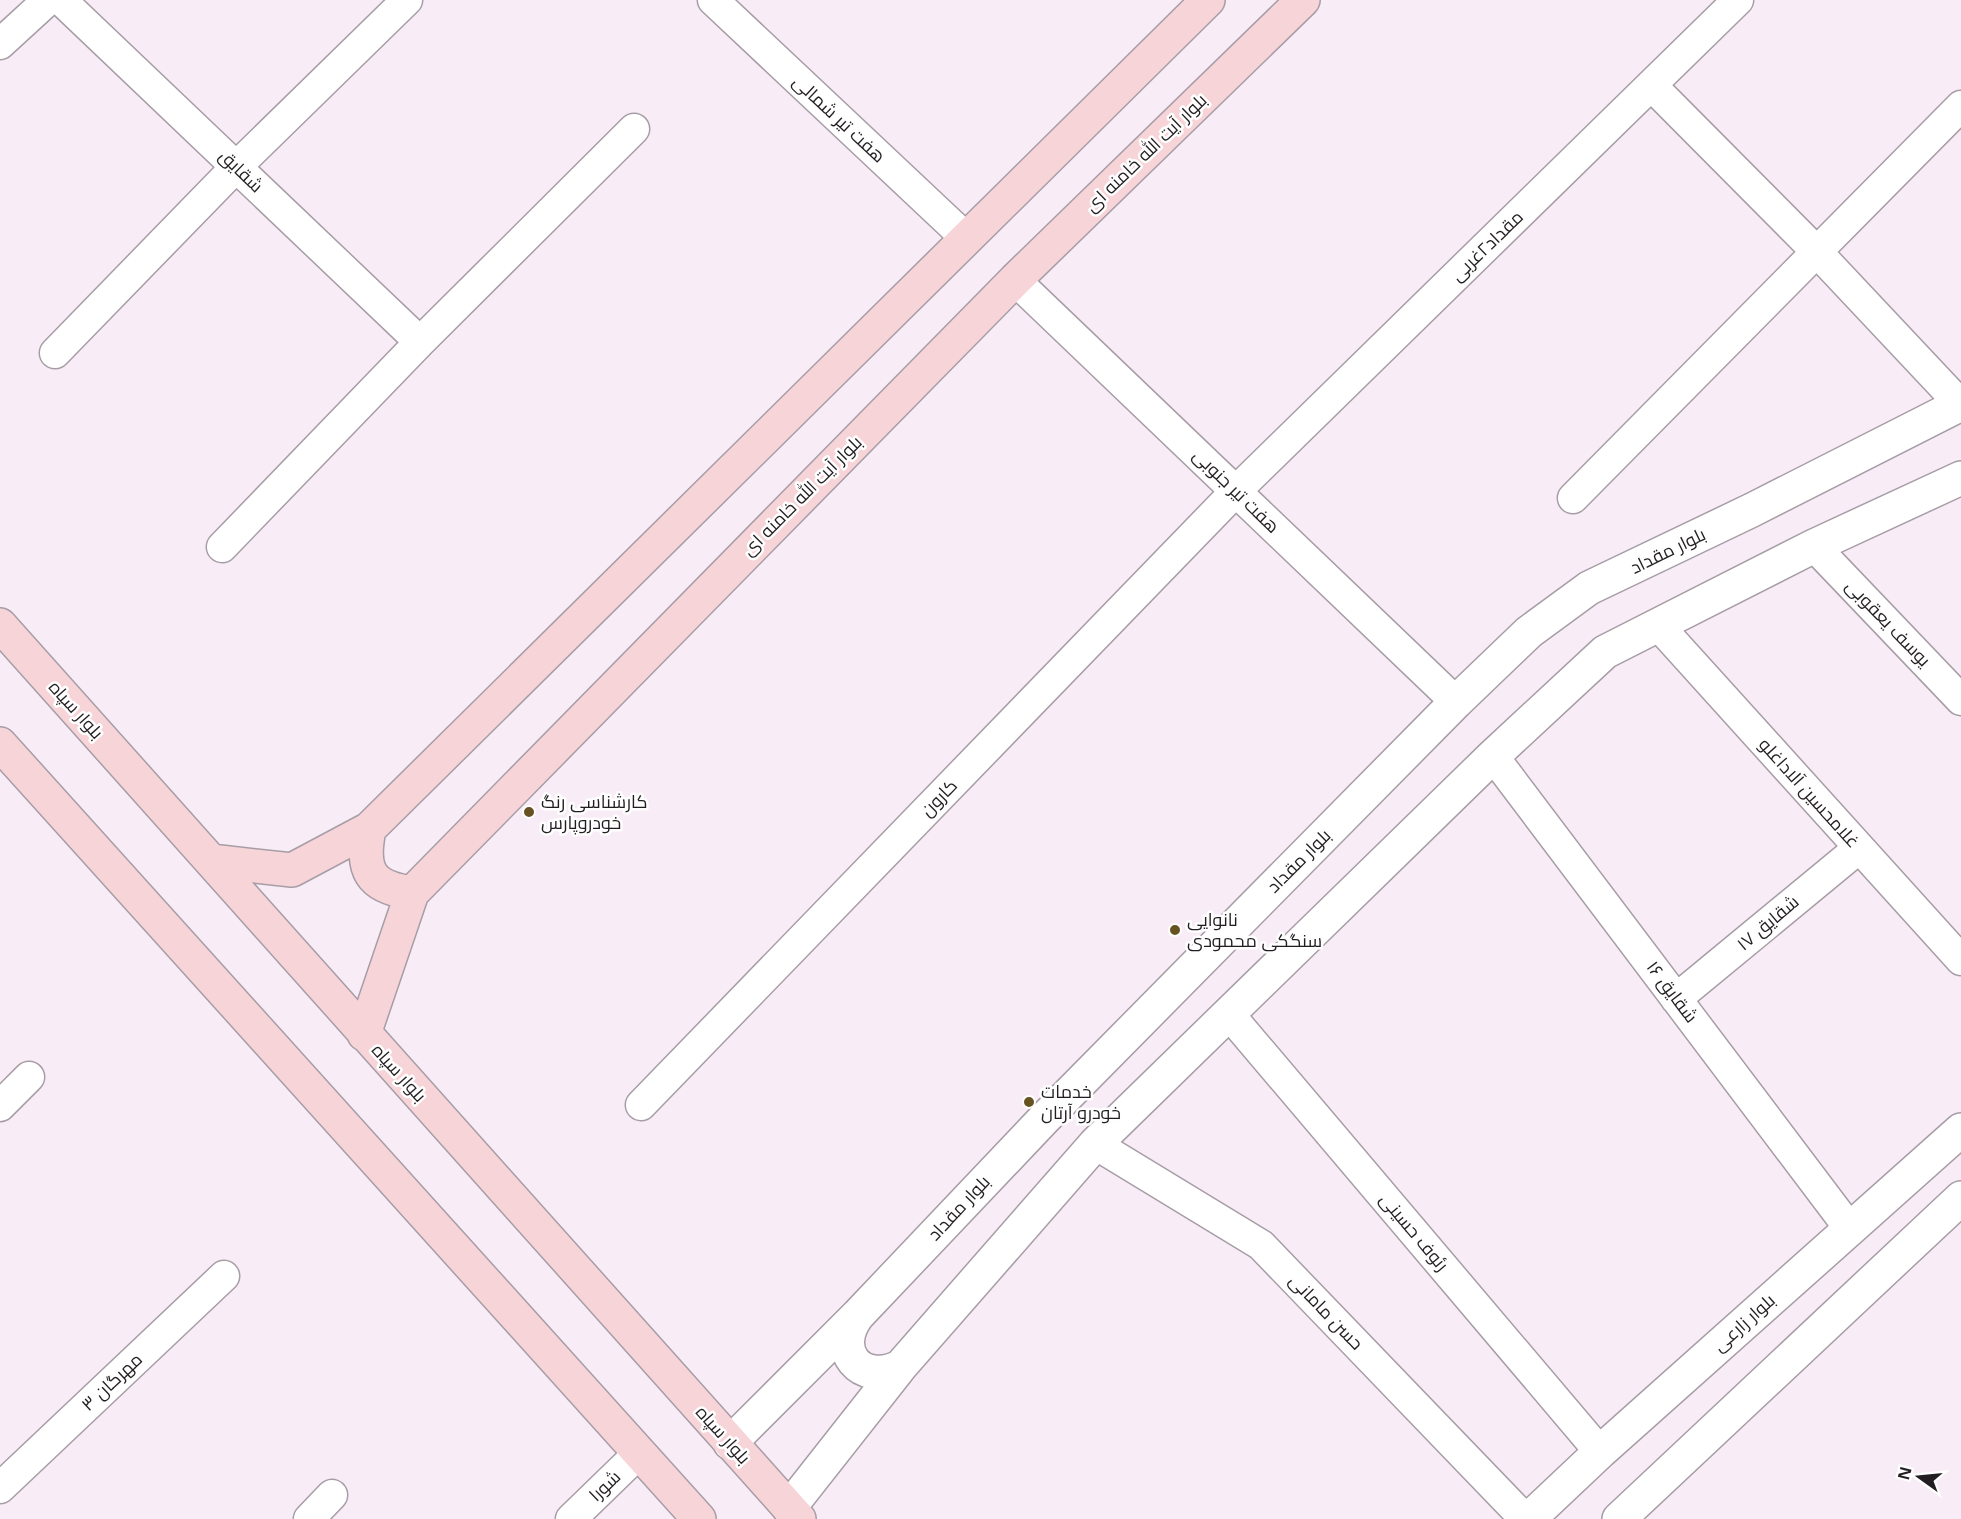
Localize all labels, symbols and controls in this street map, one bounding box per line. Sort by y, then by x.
street label: هفت تیر شمالی [788,69,891,167]
street label: بلوار آیت الله خامنه ای [1079,88,1211,217]
street label: شقایق [214,143,269,198]
street label: مقداد۲غربی [1445,205,1528,286]
street label: بلوار آیت الله خامنه ای [736,430,867,561]
street label: هفت تیر جنوبی [1188,443,1285,538]
street label: بلوار مقداد [1626,522,1709,579]
street label: یوسف یعقوبی [1841,573,1937,671]
street label: بلوار سپاه [44,675,109,744]
street label: غلامحسین آلاداغلو [1754,732,1865,852]
street label: کارون [915,773,962,821]
place label: کارشناسی رنگ خودروپارس [541,789,648,835]
marker: کارشناسی رنگ خودروپارس [522,805,536,819]
street label: بلوار مقداد [1261,823,1335,897]
street label: شقایق ۱۷ [1731,889,1804,956]
place label: نانوایی سنگکی محمودی [1187,907,1322,952]
marker: نانوایی سنگکی محمودی [1168,923,1182,937]
street label: شقایق ۱۶ [1641,956,1704,1028]
street label: بلوار سپاه [367,1038,432,1107]
place label: خدمات خودرو آرتان [1041,1079,1121,1124]
marker: خدمات خودرو آرتان [1022,1095,1036,1109]
street label: بلوار مقداد [922,1169,995,1245]
street label: رئوف حسینی [1375,1187,1455,1276]
street label: حسن مامانی [1284,1268,1369,1354]
street label: بلوار زارعی [1707,1288,1780,1357]
street label: مهرگان ۳ [76,1347,147,1416]
street label: بلوار سپاه [691,1400,756,1469]
north arrow [1889,1447,1949,1507]
text: N [1892,1464,1917,1482]
street label: شورا [583,1465,625,1506]

